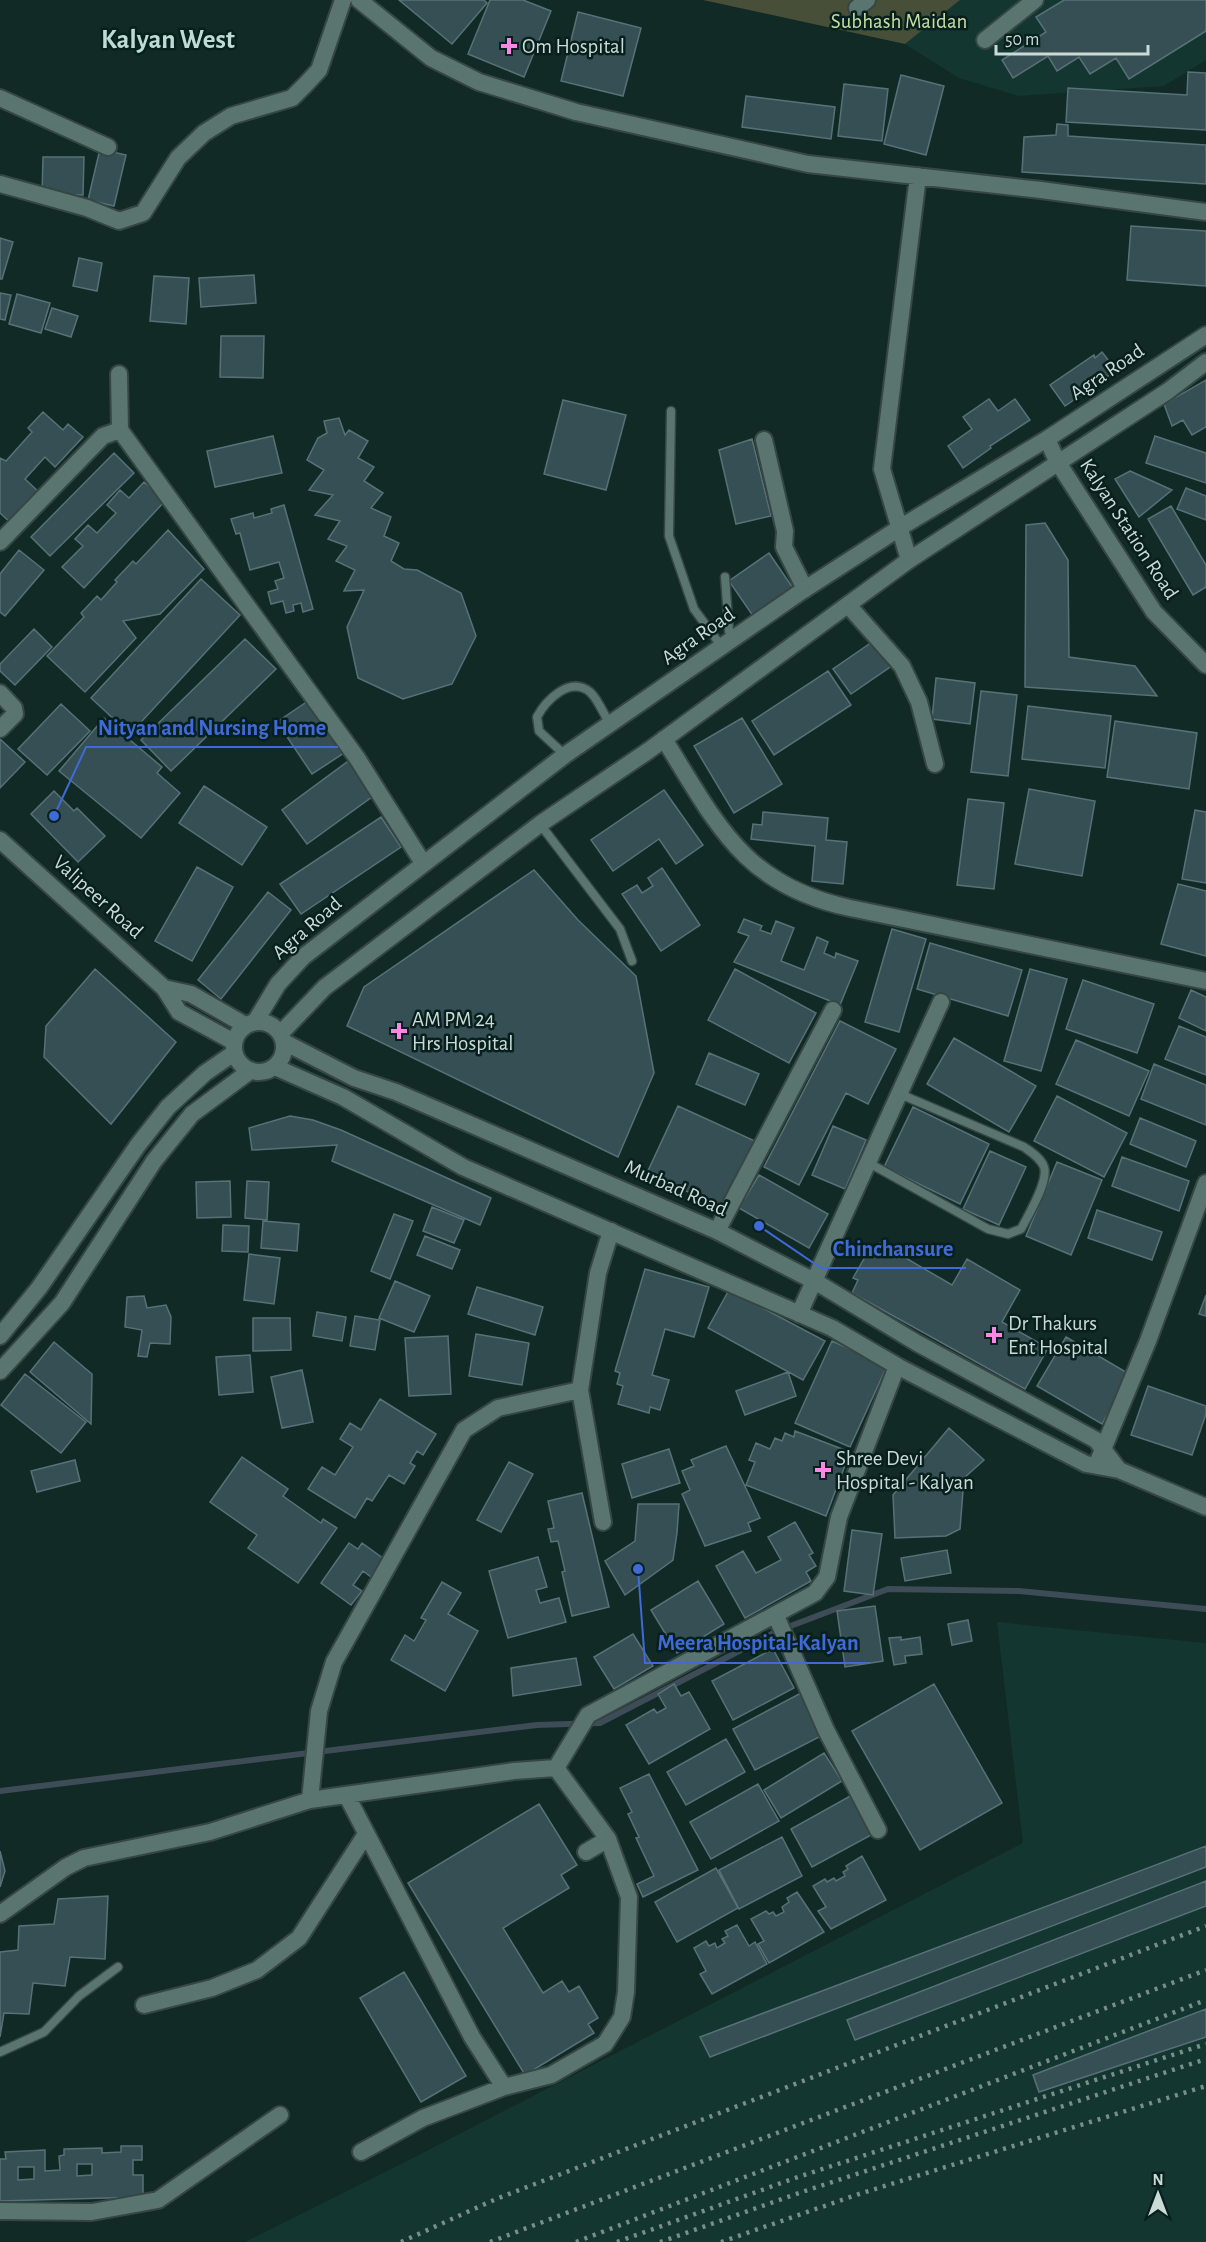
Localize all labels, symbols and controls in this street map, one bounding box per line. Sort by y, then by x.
park label: Subhash Maidan [831,11,967,32]
scale bar [996,18,1148,56]
district label: Kalyan West [101,26,235,54]
text: 50 m [1005,31,1039,49]
place label: Om Hospital [522,36,625,57]
marker: Om Hospital [500,37,518,55]
street label: Agra Road [1066,340,1148,404]
street label: Kalyan Station Road [1076,455,1182,603]
street label: Agra Road [658,603,738,669]
callout: Nityan and Nursing Home [86,707,338,747]
text: Nityan and Nursing Home [98,717,326,740]
street label: Valipeer Road [49,851,147,943]
street label: Agra Road [268,892,346,963]
place label: AM PM 24 Hrs Hospital [412,1009,514,1054]
marker: AM PM 24 Hrs Hospital [390,1022,408,1040]
street label: Murbad Road [621,1156,731,1220]
callout: Chinchansure [821,1228,966,1268]
text: Chinchansure [833,1238,953,1260]
place label: Dr Thakurs Ent Hospital [1008,1313,1108,1358]
marker: Dr Thakurs Ent Hospital [985,1326,1003,1344]
place label: Shree Devi Hospital - Kalyan [836,1448,974,1493]
marker: Shree Devi Hospital - Kalyan [814,1461,832,1479]
callout: Meera Hospital-Kalyan [645,1623,870,1663]
text: Meera Hospital-Kalyan [657,1632,859,1655]
north arrow [1128,2164,1188,2224]
text: N [1152,2172,1164,2188]

